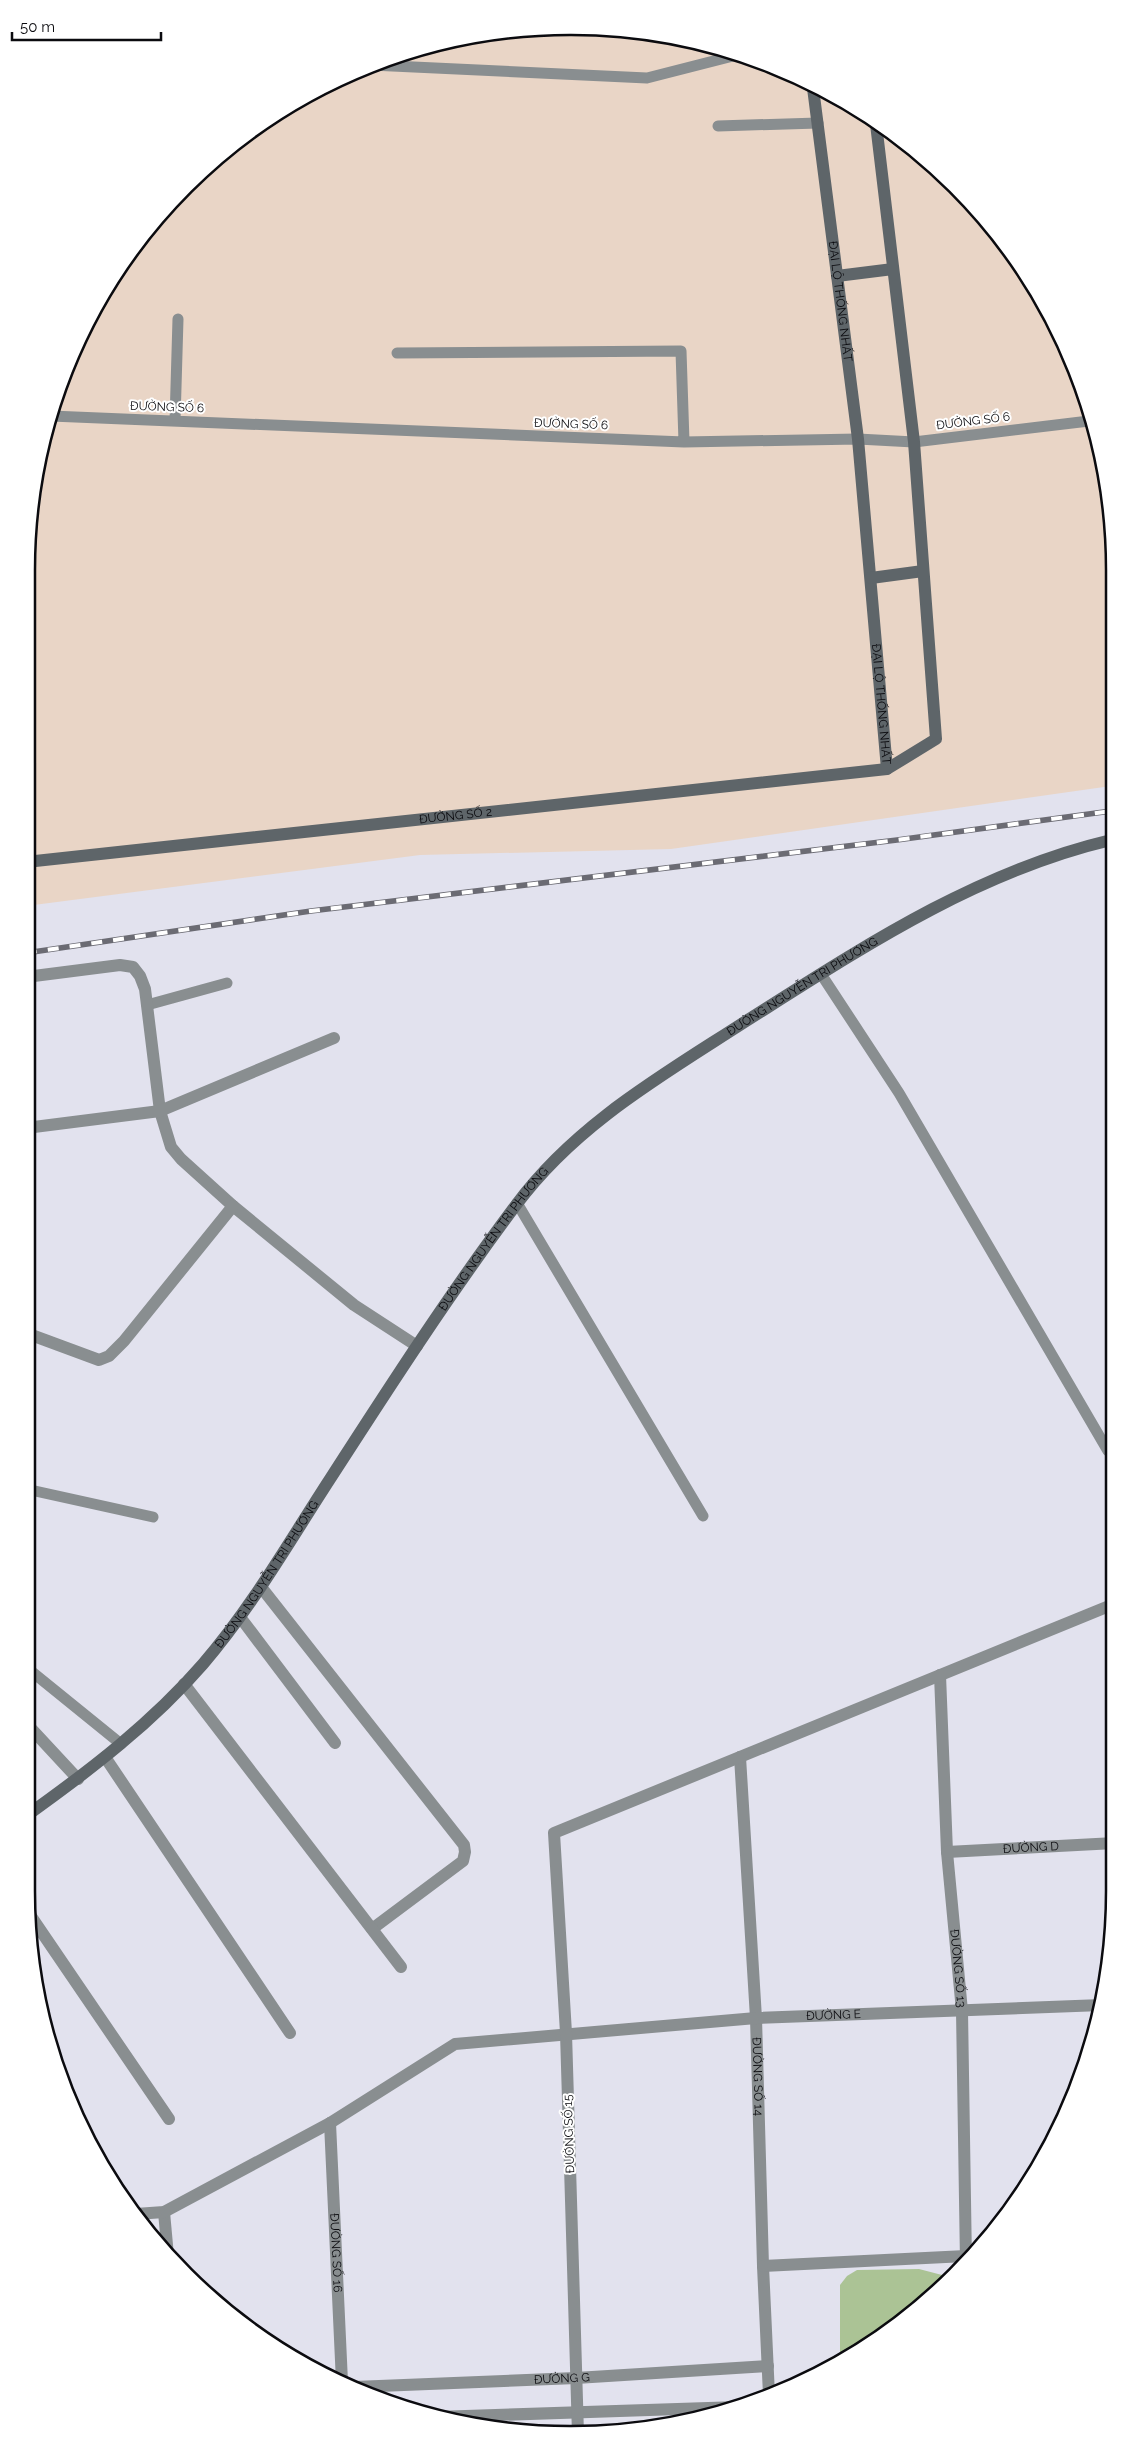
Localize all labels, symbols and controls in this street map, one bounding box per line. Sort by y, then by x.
scale bar [12,10,161,42]
text: 50 m [20,18,55,36]
street label: ĐẠI LỘ THỐNG NHẤT [826,240,855,363]
street label: ĐƯỜNG SỐ 6 [130,399,204,415]
street label: ĐƯỜNG SỐ 6 [935,410,1011,432]
street label: ĐƯỜNG SỐ 6 [534,416,608,432]
street label: ĐẠI LỘ THỐNG NHẤT [869,643,894,766]
street label: ĐƯỜNG SỐ 2 [418,805,493,827]
street label: ĐƯỜNG NGUYỄN TRI PHƯƠNG [724,934,880,1039]
street label: ĐƯỜNG NGUYỄN TRI PHƯƠNG [436,1164,551,1313]
street label: ĐƯỜNG NGUYỄN TRI PHƯƠNG [212,1498,321,1651]
street label: ĐƯỜNG D [1002,1839,1060,1856]
street label: ĐƯỜNG SỐ 13 [947,1929,969,2008]
street label: ĐƯỜNG E [806,2007,861,2023]
street label: ĐƯỜNG SỐ 14 [750,2037,766,2116]
street label: ĐƯỜNG SỐ 15 [561,2094,577,2174]
street label: ĐƯỜNG SỐ 16 [327,2213,345,2293]
street label: ĐƯỜNG G [533,2370,590,2387]

